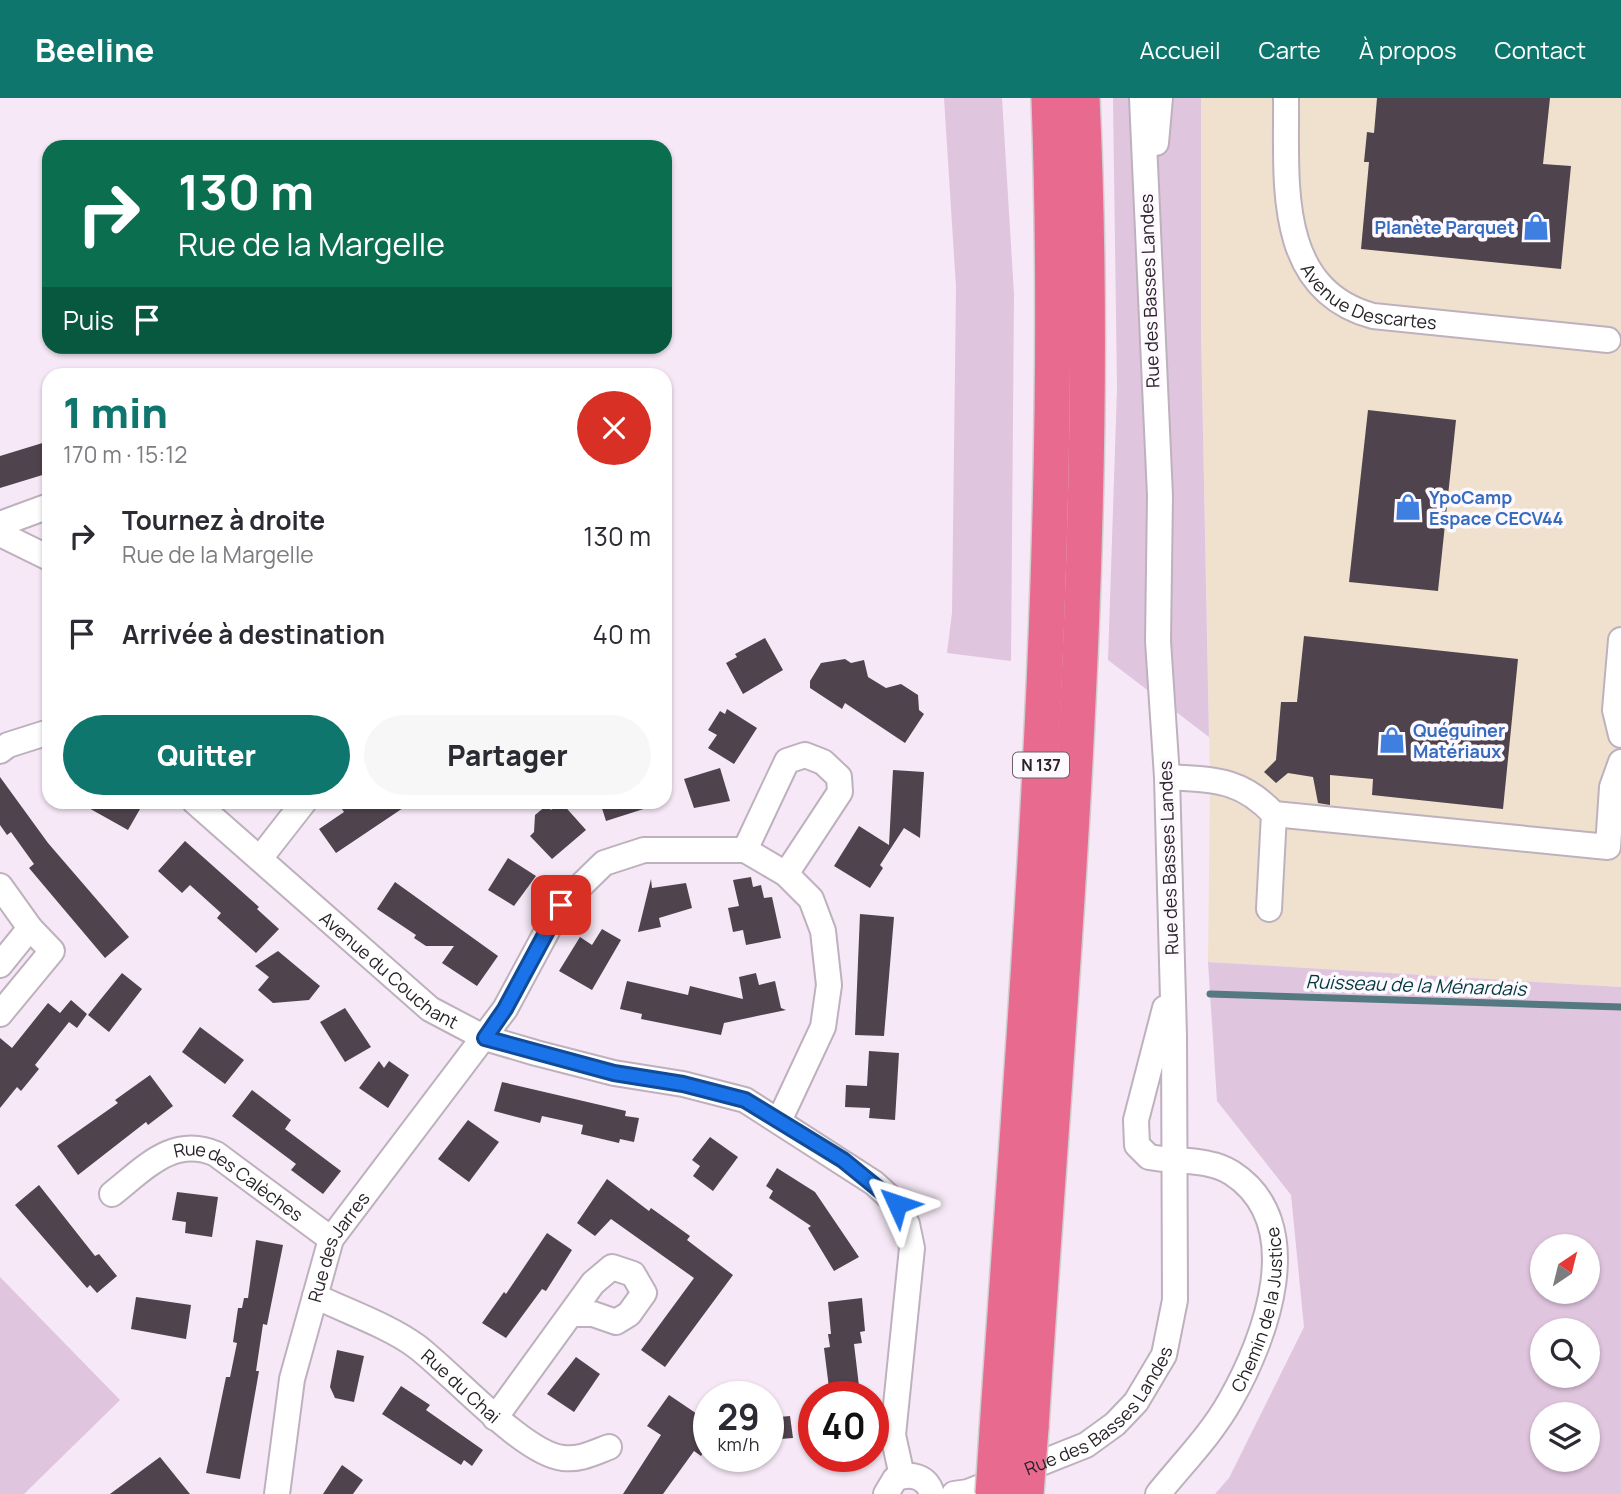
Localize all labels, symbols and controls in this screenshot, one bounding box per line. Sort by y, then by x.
text: Beeline [35,27,154,72]
text: Accueil [1140,33,1220,66]
text: Carte [1258,33,1321,66]
text: À propos [1359,33,1457,66]
text: Contact [1495,33,1586,66]
text: 130 m [178,158,314,225]
icon: right [63,168,154,259]
street label: Rue des Basses Landes [1134,193,1164,389]
shop icon: Planète Parquet [1521,212,1551,242]
place label: Planète Parquet [1374,215,1515,239]
text: Rue de la Margelle [178,222,445,266]
street label: Avenue Descartes [1296,259,1438,334]
icon: arrive [128,301,166,339]
text: Puis [63,302,114,338]
text: 1 min [63,383,168,441]
button: close [577,391,651,465]
text: 170 m · 15:12 [63,438,187,470]
place label: YpoCamp Espace CECV44 [1429,485,1564,530]
shop icon: YpoCamp Espace CECV44 [1393,492,1423,522]
text: Tournez à droite [122,502,325,538]
icon: right [63,517,101,555]
text: 130 m [583,518,651,554]
text: Rue de la Margelle [122,538,314,570]
icon: arrive [63,615,101,653]
text: Arrivée à destination [122,616,385,652]
text: 40 m [593,616,651,652]
button: Quitter [63,715,350,795]
button: Partager [364,715,651,795]
place label: Quéguiner Matériaux [1413,718,1505,763]
shop icon: Quéguiner Matériaux [1377,725,1407,755]
road number: N 137 [1013,752,1069,778]
street label: Rue des Basses Landes [1153,760,1183,956]
pin [531,875,591,935]
icon: arrive [542,886,580,924]
street label: Avenue du Couchant [315,906,462,1034]
water label: Ruisseau de la Ménardais [1305,968,1529,1002]
street label: Rue des Calèches [171,1136,308,1226]
position arrow [860,1167,934,1241]
street label: Rue des Jarres [302,1187,375,1305]
street label: Chemin de la Justice [1225,1225,1287,1396]
north arrow [1530,1234,1600,1304]
map controls [1530,1234,1600,1472]
button: search [1530,1318,1600,1388]
street label: Rue du Chai [416,1343,506,1428]
street label: Rue des Basses Landes [1021,1345,1177,1480]
speed limit sign: 40 [798,1381,889,1472]
text: 29 [717,1393,760,1441]
button: layers [1530,1402,1600,1472]
text: km/h [718,1432,759,1456]

